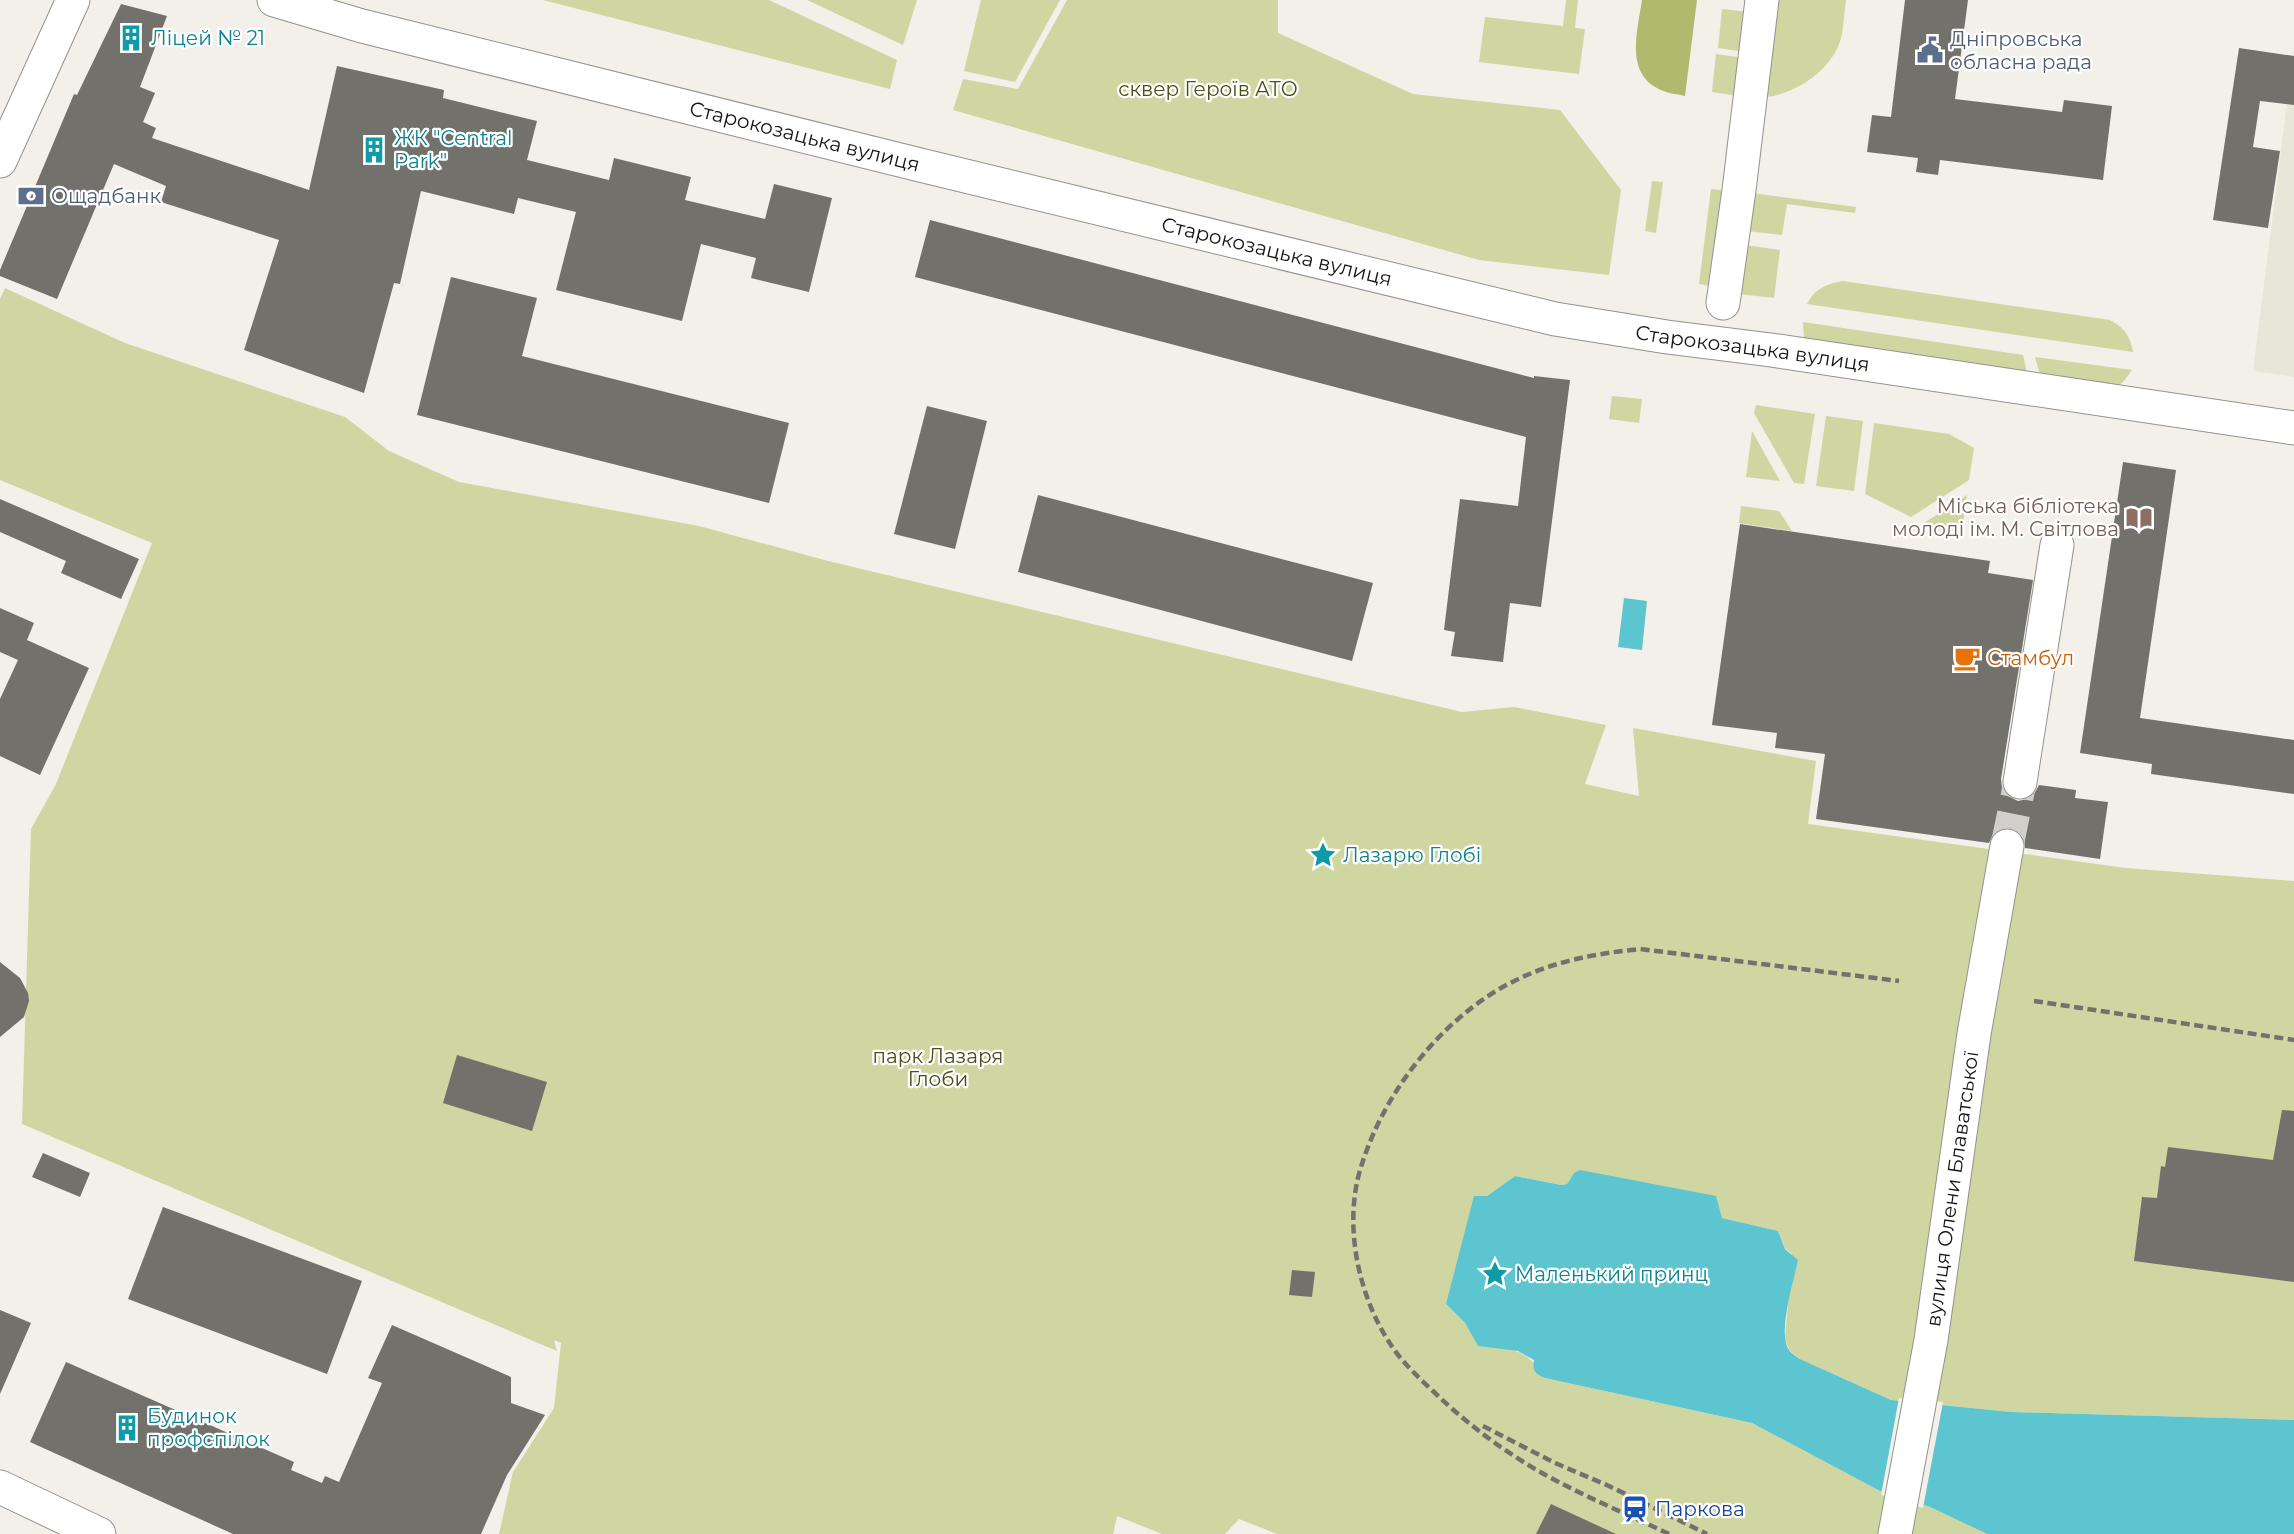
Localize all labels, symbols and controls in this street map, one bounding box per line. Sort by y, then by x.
building icon: Ліцей № 21 [116,23,146,53]
place label: Ліцей № 21 [151,26,265,50]
place label: Дніпровська обласна рада [1950,27,2092,74]
public building icon: Дніпровська обласна рада [1915,35,1945,65]
park label: сквер Героїв АТО [1118,77,1298,101]
street label: Старокозацька вулиця [687,96,922,176]
place label: ЖК "Central Park" [394,126,512,173]
building icon: ЖК "Central Park" [359,135,389,165]
bank icon: Ощадбанк [16,181,46,211]
place label: Ощадбанк [51,184,162,208]
street label: Старокозацька вулиця [1159,212,1395,291]
street label: Старокозацька вулиця [1634,320,1871,377]
place label: Міська бібліотека молоді ім. М. Світлова [1892,494,2119,541]
library icon: Міська бібліотека молоді ім. М. Світлова [2124,503,2154,533]
cafe icon: Стамбул [1952,643,1982,673]
place label: Стамбул [1987,646,2074,670]
place icon: Лазарю Глобі [1308,840,1338,870]
place label: Лазарю Глобі [1343,843,1481,867]
park label: парк Лазаря Глоби [873,1044,1003,1091]
street label: вулиця Олени Блаватської [1921,1050,1983,1328]
place icon: Маленький принц [1480,1259,1510,1289]
place label: Маленький принц [1515,1262,1708,1286]
place label: Будинок профспілок [147,1404,270,1451]
building icon: Будинок профспілок [112,1413,142,1443]
station icon: Паркова [1620,1494,1650,1524]
place label: Паркова [1655,1497,1745,1521]

